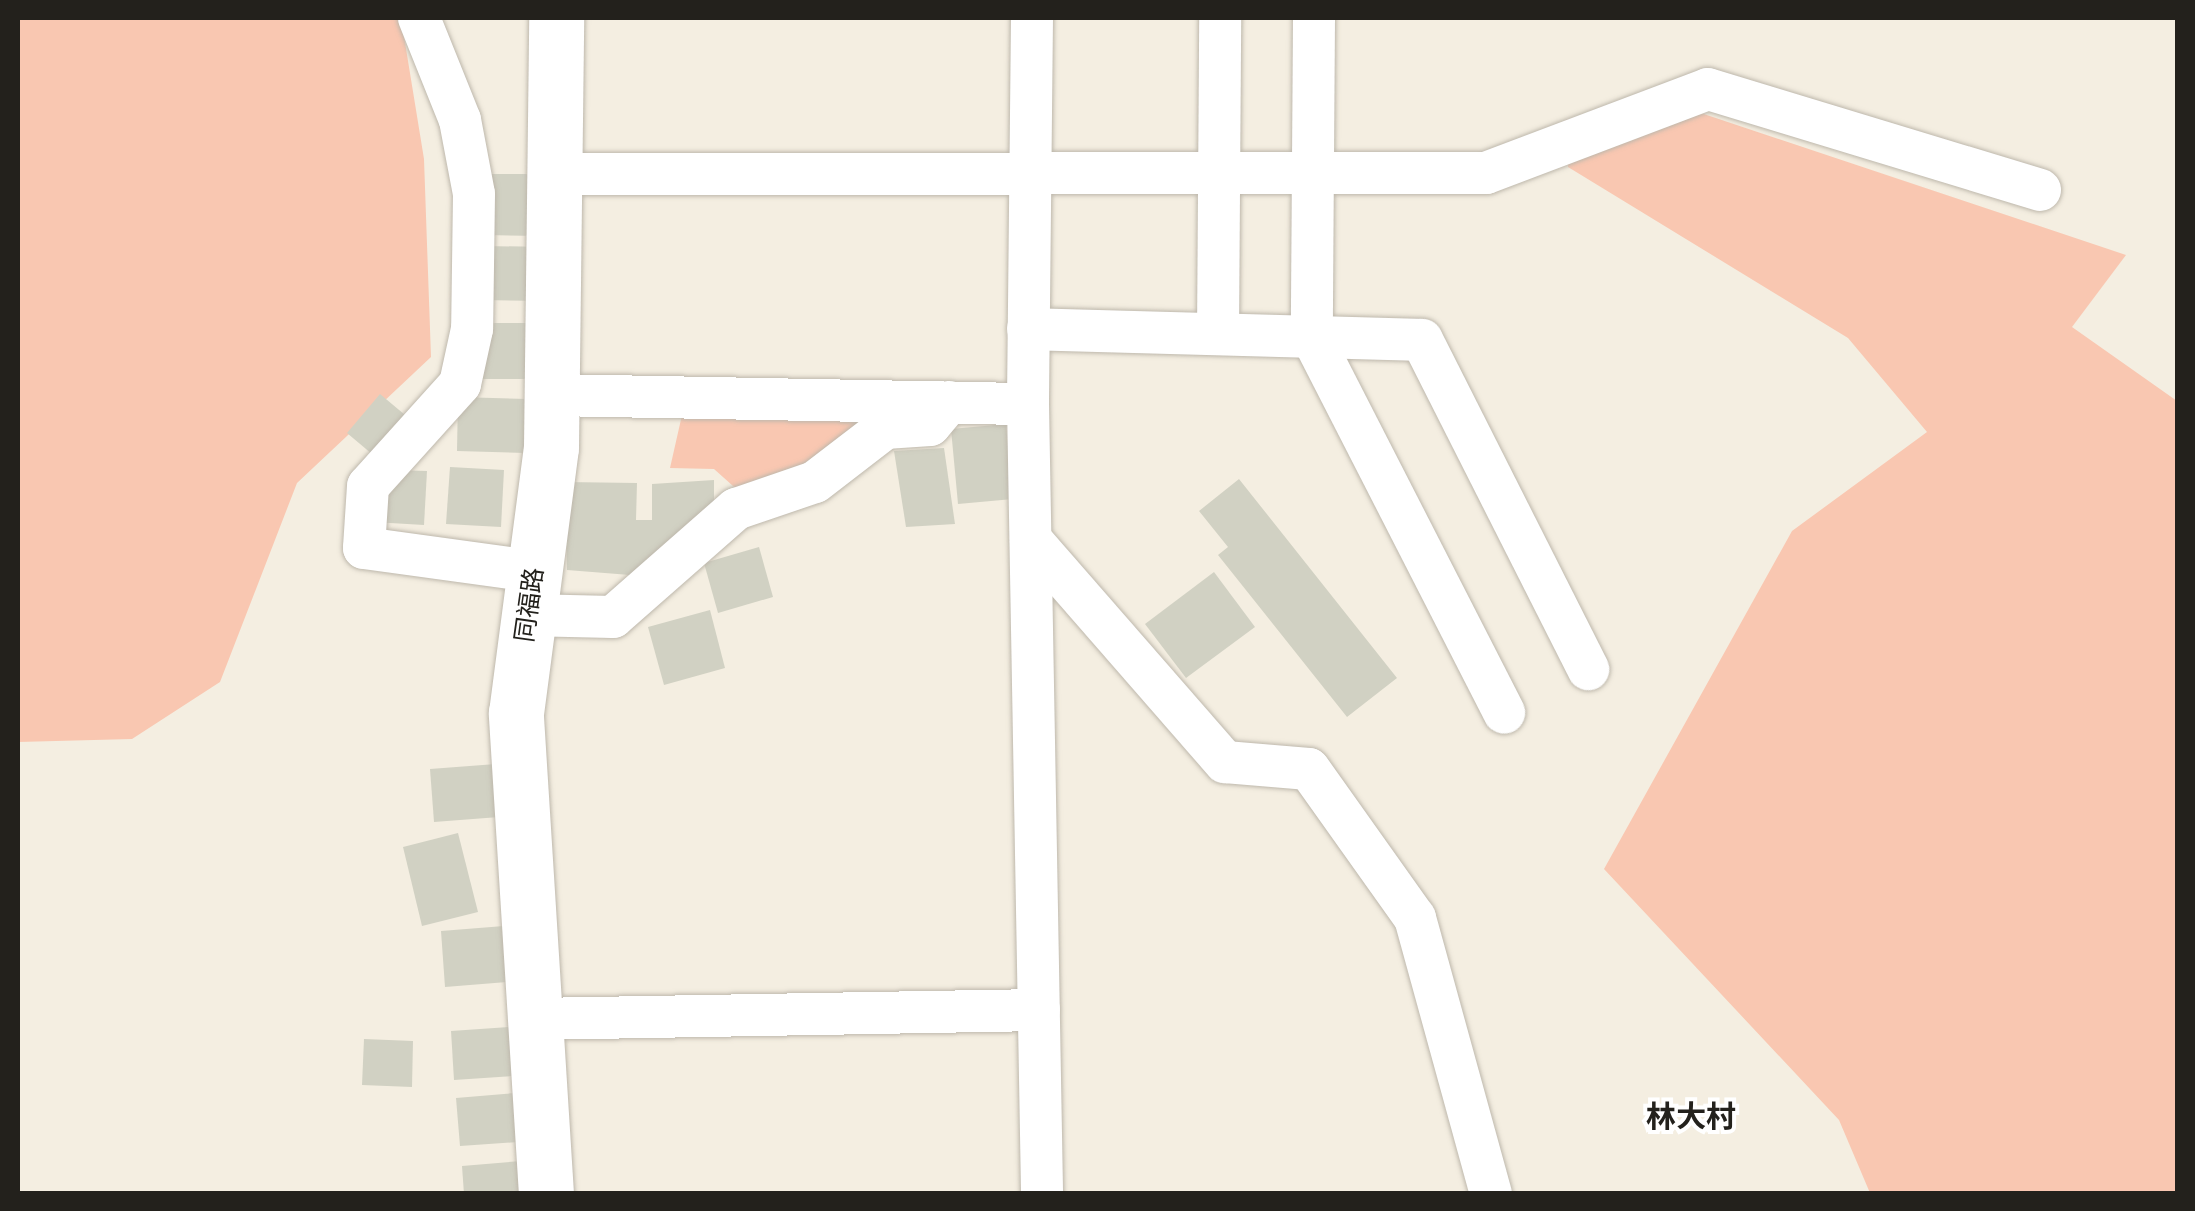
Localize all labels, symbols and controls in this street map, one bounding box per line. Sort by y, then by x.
street label: 同福路 [509,566,549,644]
district label: 林大村 [1646,1098,1736,1134]

